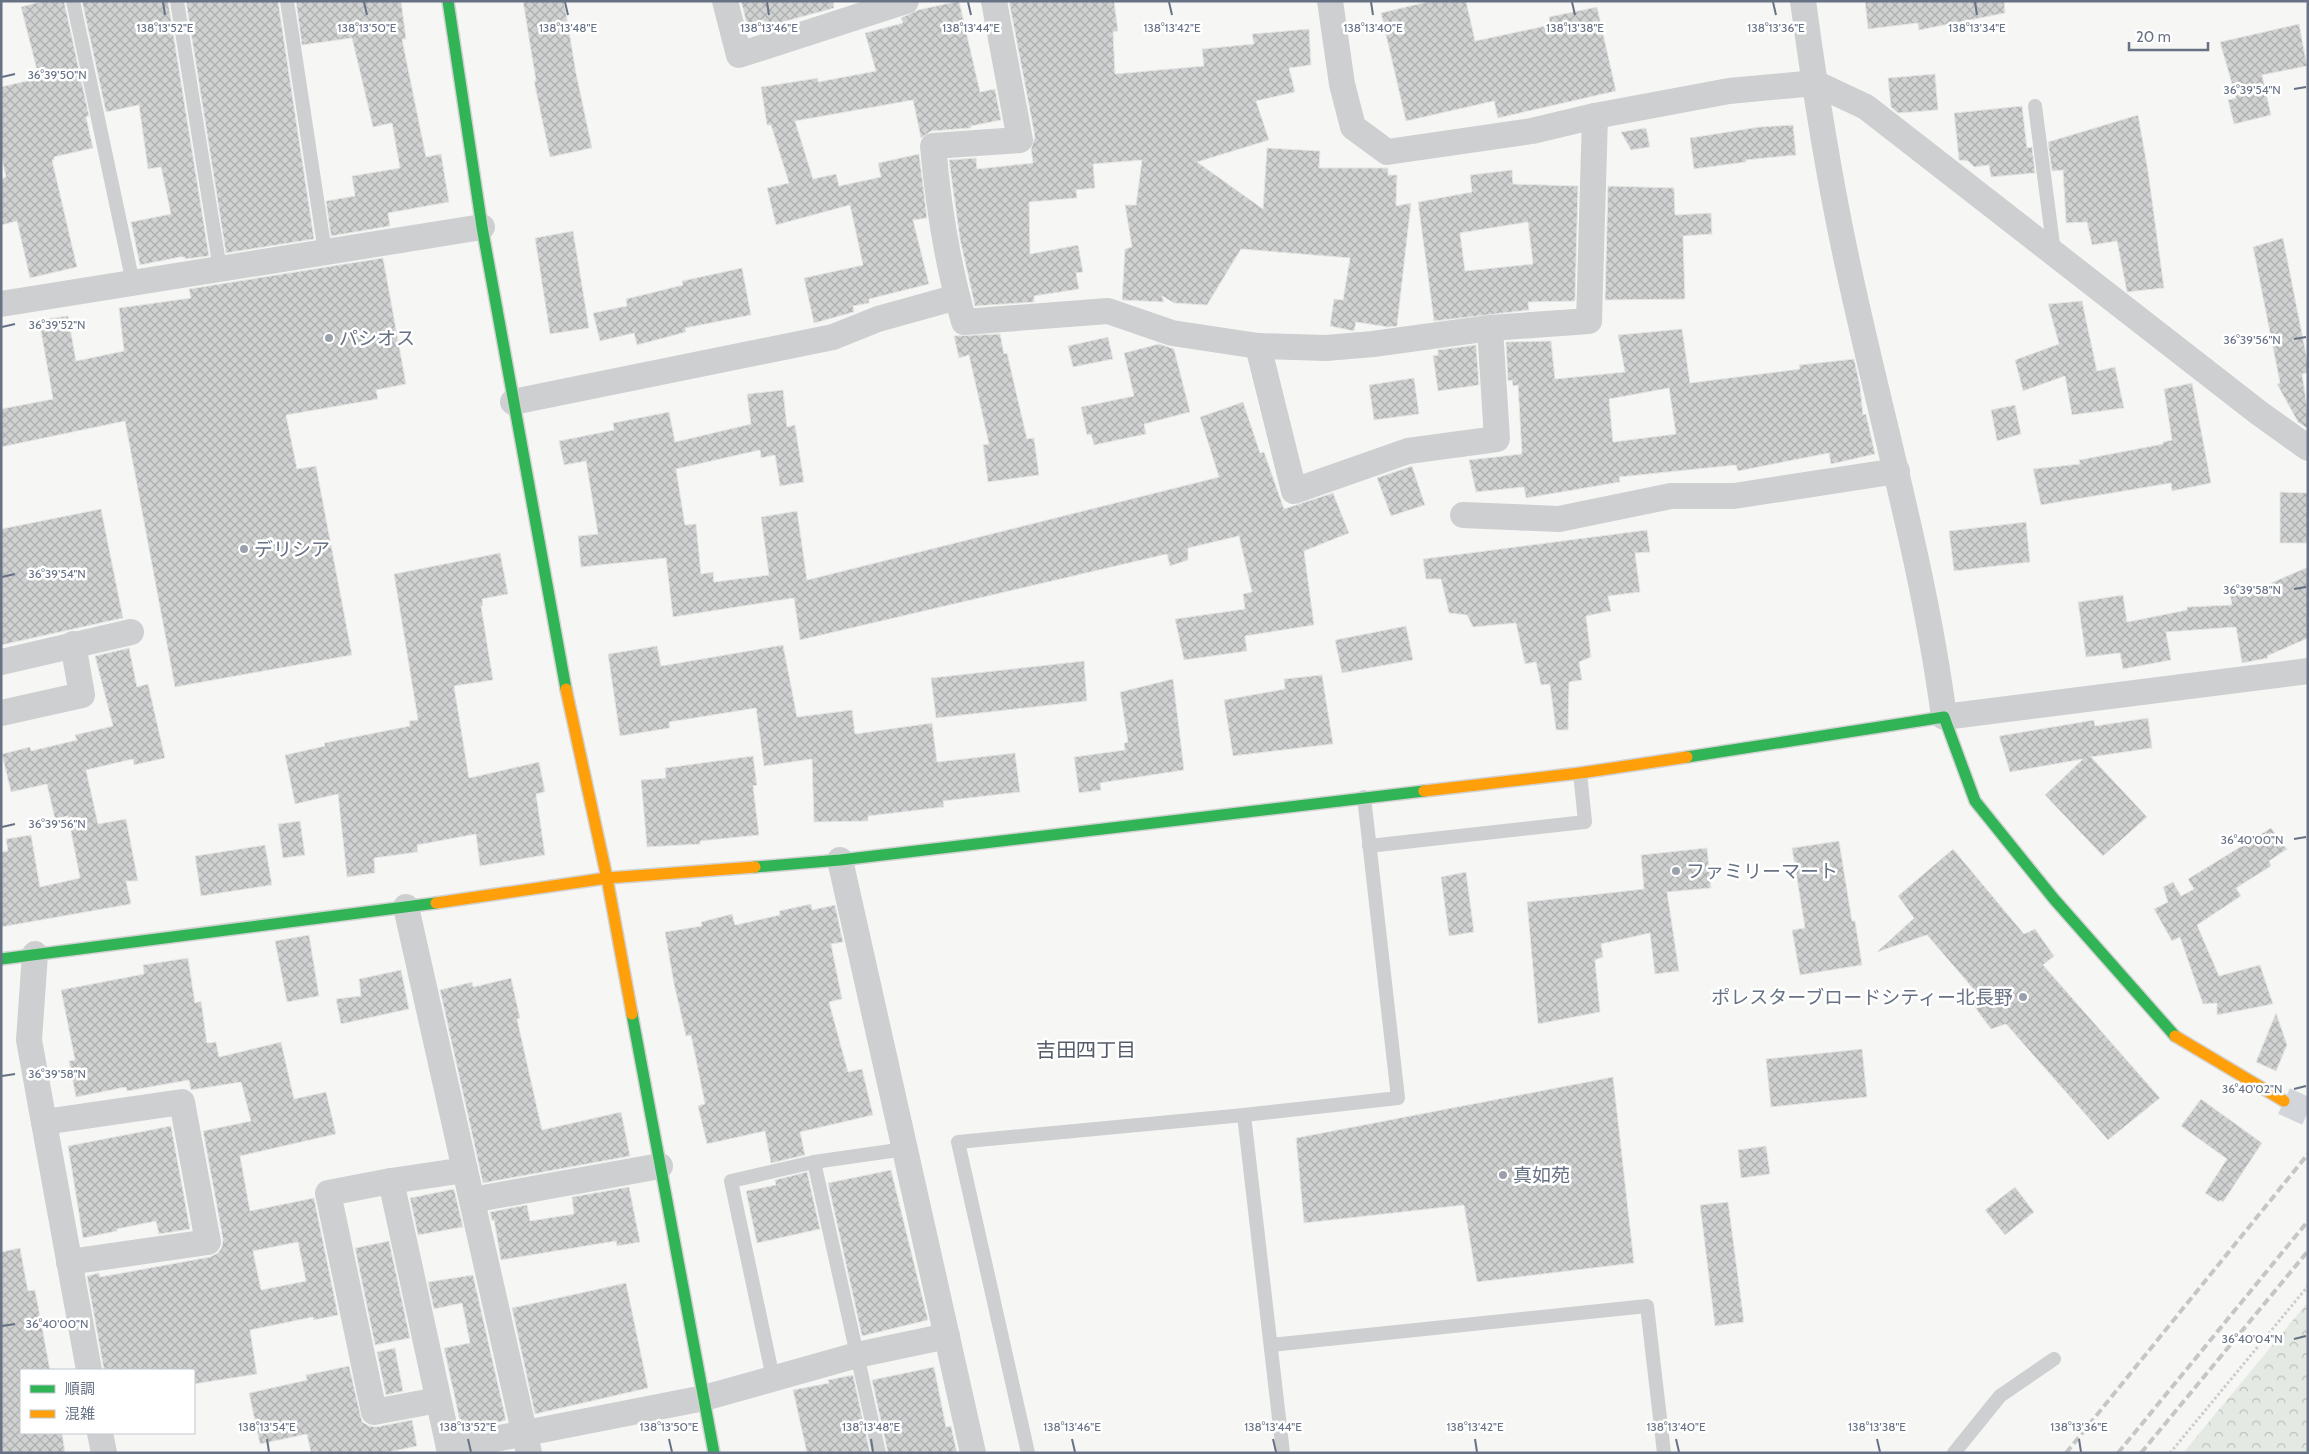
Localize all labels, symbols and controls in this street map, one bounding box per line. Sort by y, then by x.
text: 138°13'52"E [137,20,194,35]
text: 138°13'50"E [337,20,397,35]
text: 138°13'48"E [539,20,597,35]
text: 138°13'46"E [740,20,798,35]
text: 138°13'44"E [942,20,1000,35]
text: 138°13'42"E [1143,20,1201,35]
text: 138°13'40"E [1343,20,1403,35]
text: 138°13'38"E [1546,20,1604,35]
text: 138°13'36"E [1747,20,1805,35]
text: 138°13'34"E [1948,20,2006,35]
scale bar [2129,20,2208,52]
text: 20 m [2136,28,2171,46]
text: 36°39'50"N [27,67,87,82]
text: 36°39'54"N [2223,82,2281,97]
text: 36°39'52"N [28,317,86,332]
place label: パシオス [339,327,415,350]
marker: パシオス [323,332,335,344]
text: 36°39'56"N [2223,332,2281,347]
place label: デリシア [254,538,330,561]
marker: デリシア [238,543,250,555]
text: 36°39'54"N [28,566,86,581]
text: 36°39'58"N [2223,582,2281,597]
text: 36°39'56"N [28,816,86,831]
text: 36°40'00"N [2221,832,2283,847]
place label: ファミリーマート [1686,860,1838,883]
marker: ファミリーマート [1670,865,1682,877]
place label: ポレスターブロードシティー北長野 [1711,986,2013,1009]
marker: ポレスターブロードシティー北長野 [2017,991,2029,1003]
district label: 吉田四丁目 [1036,1038,1136,1062]
text: 36°39'58"N [28,1066,86,1081]
text: 36°40'02"N [2222,1081,2282,1096]
place label: 真如苑 [1513,1164,1570,1187]
marker: 真如苑 [1497,1169,1509,1181]
text: 36°40'00"N [26,1316,88,1331]
text: 36°40'04"N [2221,1331,2283,1346]
legend [20,1369,195,1434]
text: 順調 [65,1380,95,1398]
text: 混雑 [65,1405,95,1423]
text: 138°13'54"E [238,1419,296,1434]
text: 138°13'52"E [440,1419,497,1434]
text: 138°13'50"E [639,1419,699,1434]
text: 138°13'48"E [842,1419,900,1434]
text: 138°13'46"E [1043,1419,1101,1434]
text: 138°13'44"E [1244,1419,1302,1434]
text: 138°13'42"E [1446,1419,1504,1434]
text: 138°13'40"E [1646,1419,1706,1434]
text: 138°13'38"E [1848,1419,1906,1434]
text: 138°13'36"E [2050,1419,2108,1434]

